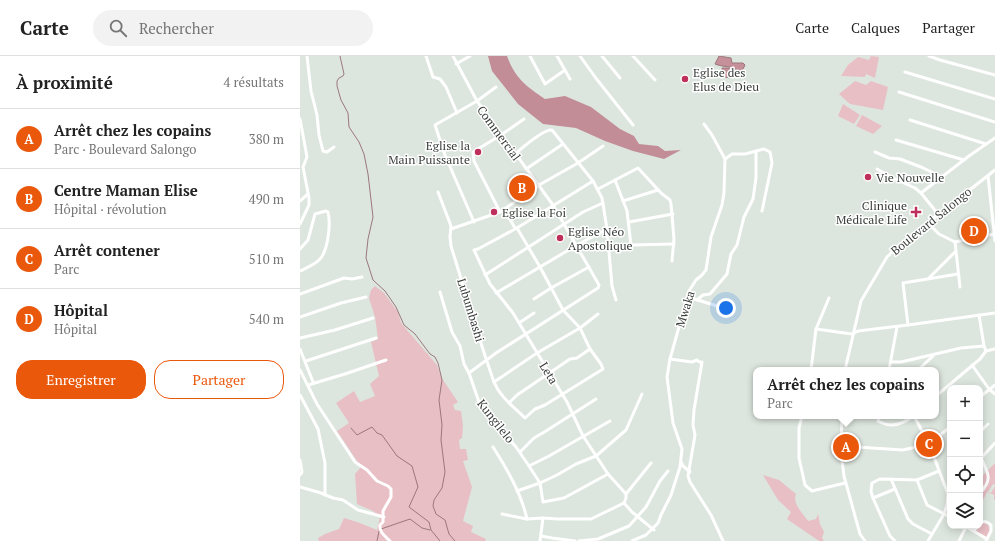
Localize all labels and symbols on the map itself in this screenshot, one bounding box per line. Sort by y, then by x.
place label: Eglise des Elus de Dieu [693,65,759,94]
marker: Eglise des Elus de Dieu [680,74,690,84]
street label: Commercial [474,103,524,164]
place label: Eglise la Main Puissante [388,138,470,167]
marker: Eglise la Main Puissante [473,147,483,157]
place label: Vie Nouvelle [876,170,944,185]
marker: Vie Nouvelle [863,172,873,182]
pin: B [509,173,535,203]
street label: Boulevard Salongo [888,184,975,258]
place label: Clinique Médicale Life [836,198,907,227]
place label: Eglise la Foi [502,205,566,220]
marker: Clinique Médicale Life [910,206,922,218]
marker: Eglise la Foi [489,207,499,217]
pin: D [961,216,987,246]
place label: Eglise Néo Apostolique [568,224,633,253]
marker: Eglise Néo Apostolique [555,233,565,243]
street label: Lubumbashi [454,276,488,344]
street label: Mwaka [672,289,698,329]
your location [716,298,736,318]
street label: Leta [537,359,561,387]
street label: Kungilelo [474,396,518,446]
pin: C [916,429,942,459]
pin: A [833,432,859,462]

